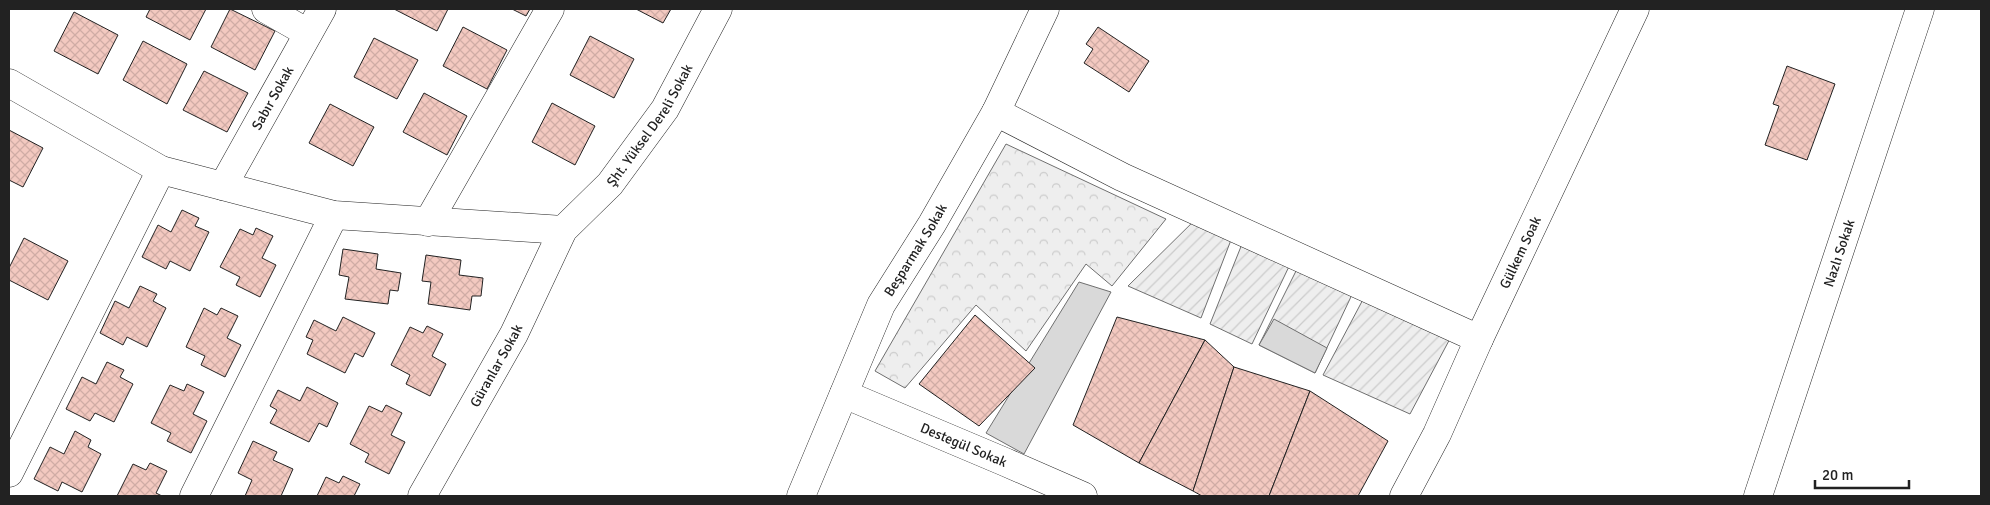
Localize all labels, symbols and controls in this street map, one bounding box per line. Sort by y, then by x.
street label: Şht. Yüksel Dereli Sokak [603,61,696,190]
street label: Sabır Sokak [248,63,297,133]
street label: Beşparmak Sokak [881,201,951,300]
street label: Gülkem Soak [1496,214,1545,291]
street label: Nazlı Sokak [1820,217,1858,289]
street label: Güranlar Sokak [466,322,526,410]
street label: Destegül Sokak [918,419,1009,471]
scale bar [1815,458,1909,490]
text: 20 m [1822,466,1853,484]

